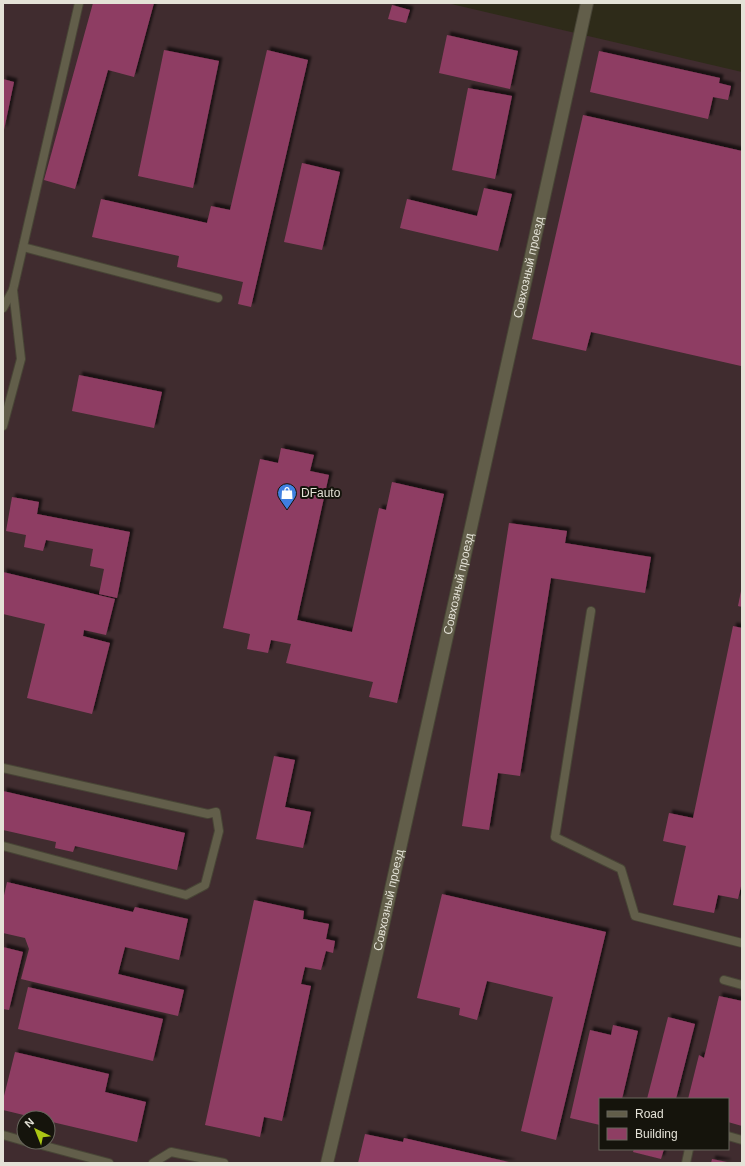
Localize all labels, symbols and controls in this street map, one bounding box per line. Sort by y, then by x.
street label: Совхозный проезд [511,215,547,319]
shop icon: DFauto [276,482,298,510]
place label: DFauto [301,486,341,500]
street label: Совхозный проезд [441,532,477,636]
street label: Совхозный проезд [371,848,407,952]
legend [599,1098,729,1150]
text: Road [635,1107,664,1121]
north arrow [16,1110,56,1150]
text: N [22,1116,36,1130]
text: Building [635,1127,678,1141]

